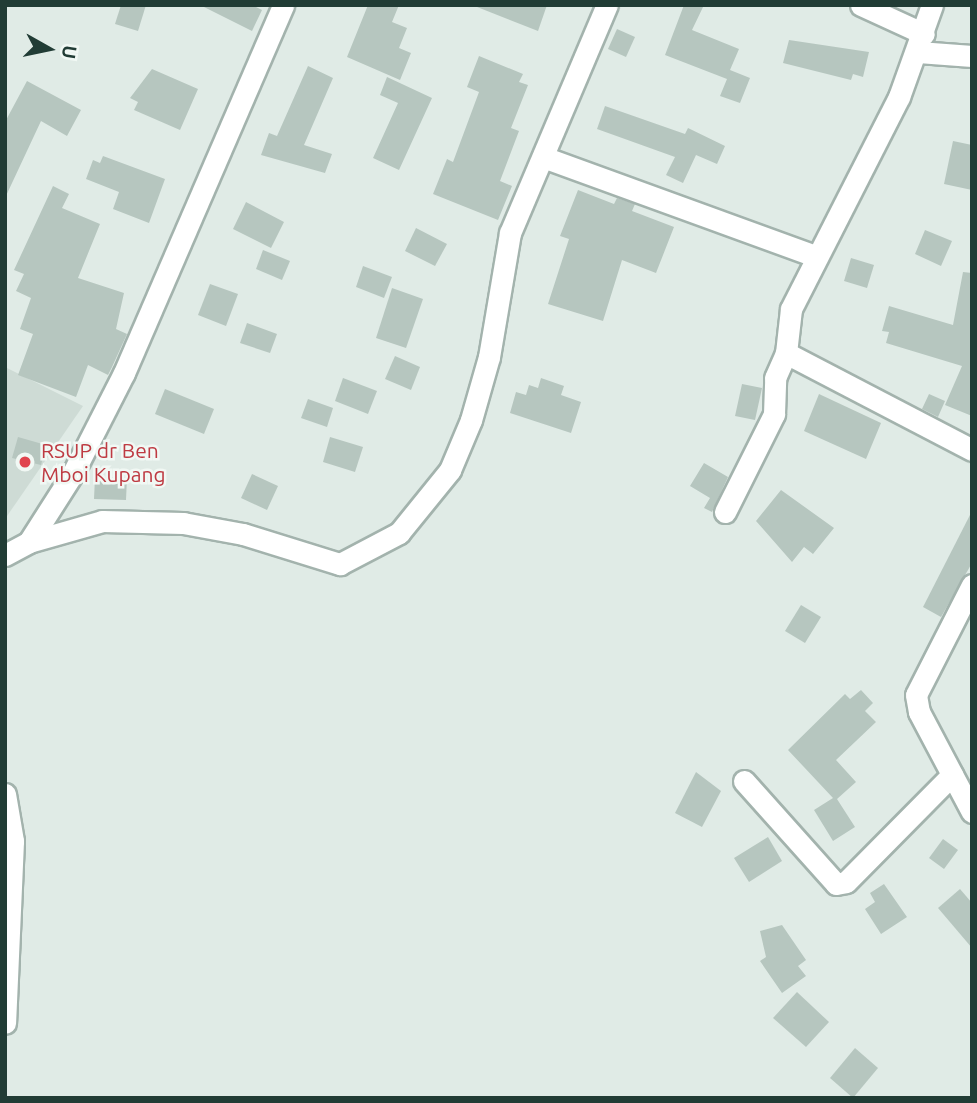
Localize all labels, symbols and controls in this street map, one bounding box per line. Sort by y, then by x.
north arrow [14,14,84,84]
text: U [58,44,82,61]
place label: RSUP dr Ben Mboi Kupang [41,437,166,487]
marker: RSUP dr Ben Mboi Kupang [15,452,35,472]

